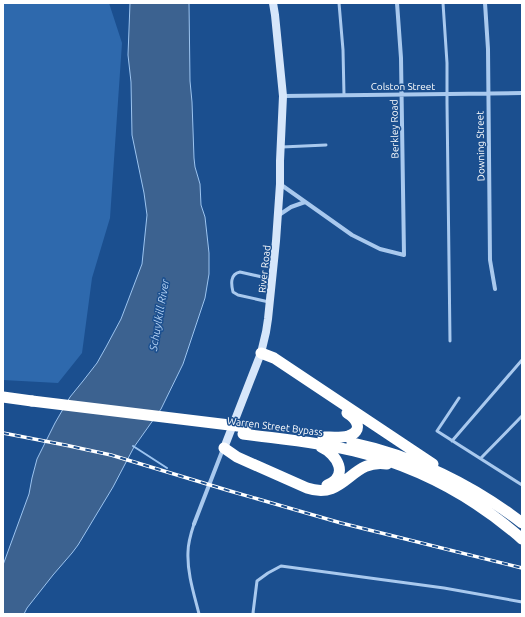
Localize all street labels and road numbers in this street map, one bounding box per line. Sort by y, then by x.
street label: Colston Street [371,81,435,92]
street label: Berkley Road [388,99,401,159]
street label: Downing Street [474,111,487,181]
street label: River Road [257,244,272,294]
street label: Warren Street Bypass [226,415,323,438]

